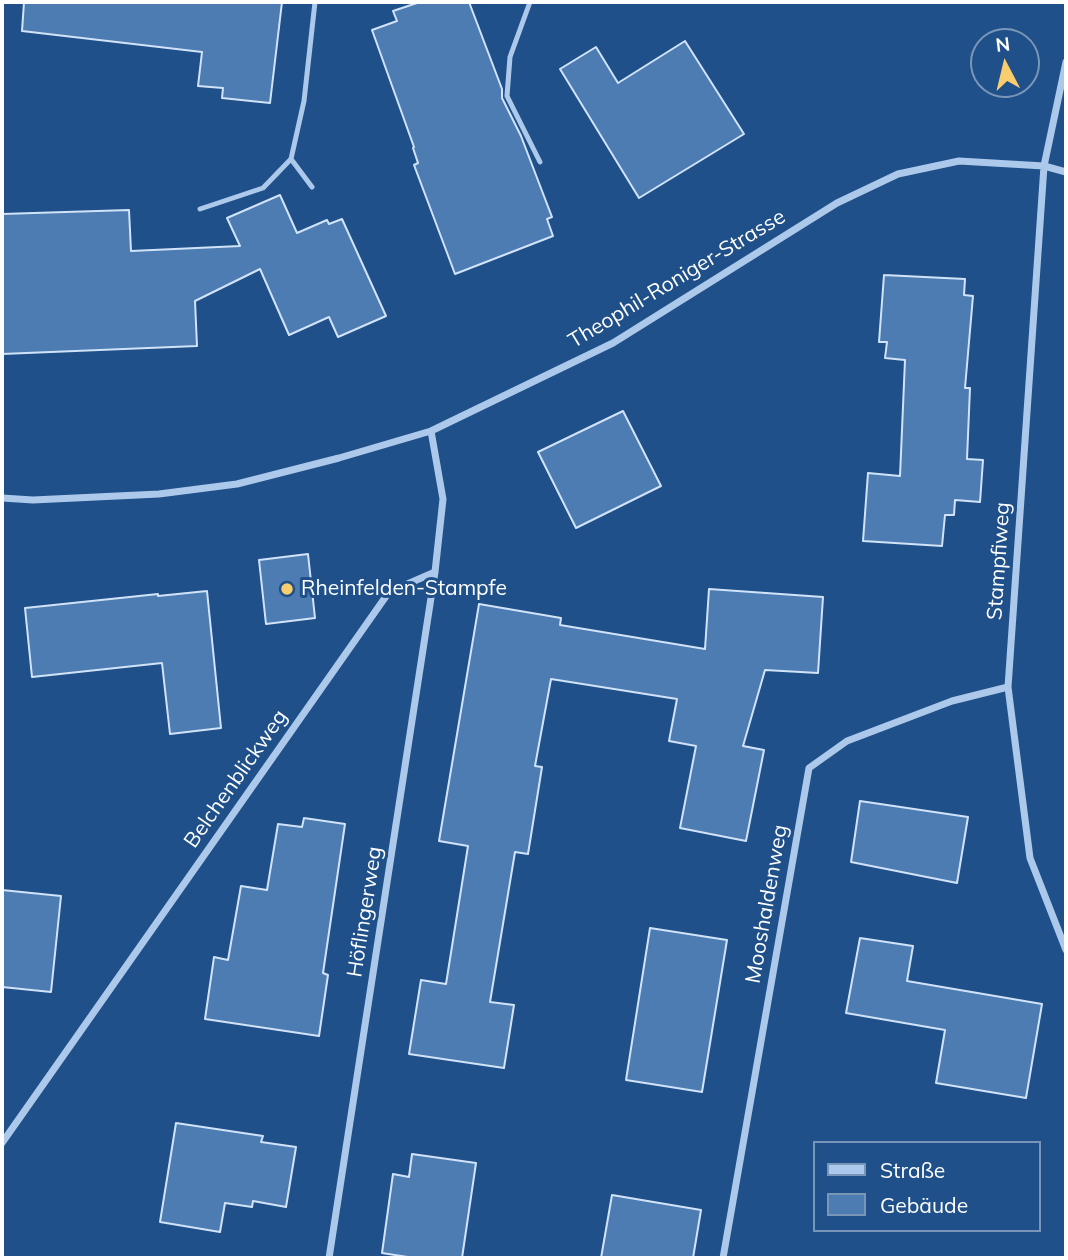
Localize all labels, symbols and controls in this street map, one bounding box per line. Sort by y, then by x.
north arrow [970,28,1040,98]
text: N [994,31,1011,57]
street label: Theophil-Roniger-Strasse [564,204,790,354]
street label: Stampfiweg [982,501,1016,621]
place label: Rheinfelden-Stampfe [301,576,507,602]
marker: Rheinfelden-Stampfe [279,581,295,597]
street label: Belchenblickweg [179,705,293,853]
street label: Mooshaldenweg [741,823,793,985]
street label: Höflingerweg [342,845,388,979]
legend [813,1141,1040,1232]
text: Straße [880,1157,945,1183]
text: Gebäude [880,1192,968,1218]

